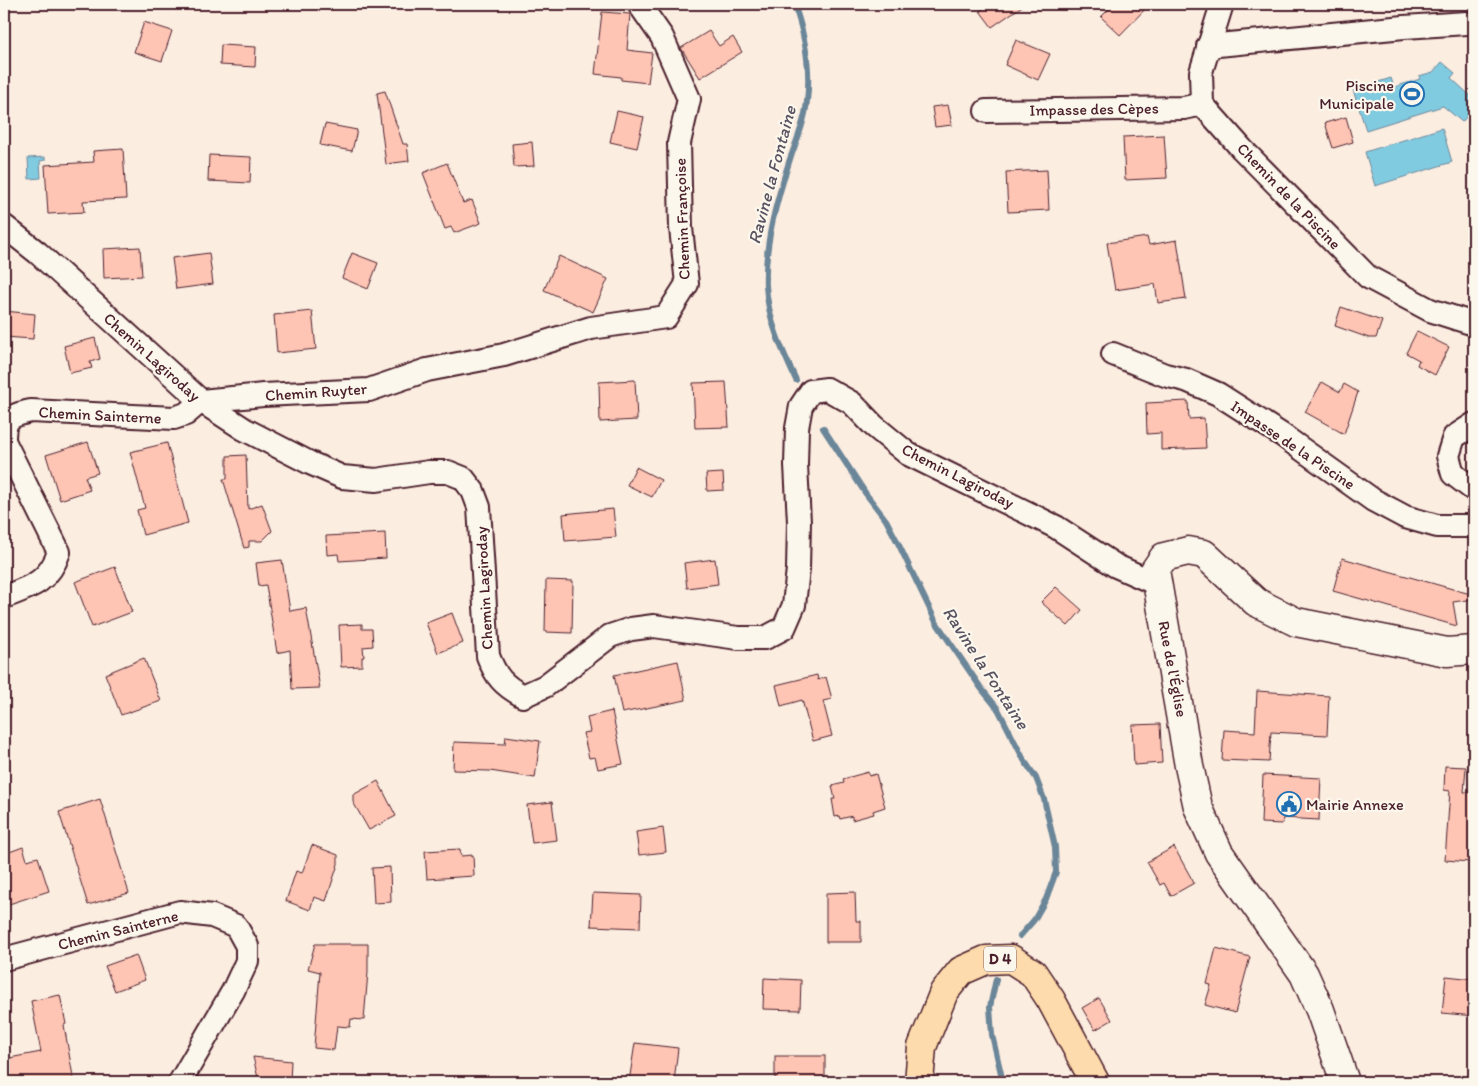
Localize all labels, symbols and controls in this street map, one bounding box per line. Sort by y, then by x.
place label: Piscine Municipale [1319,76,1394,113]
sports icon: Piscine Municipale [1399,81,1425,107]
street label: Impasse des Cèpes [1029,98,1159,120]
water label: Ravine la Fontaine [743,102,801,246]
street label: Chemin de la Piscine [1233,139,1345,253]
street label: Chemin Françoise [670,157,694,280]
street label: Chemin Lagiroday [100,309,205,406]
street label: Chemin Ruyter [264,379,368,405]
street label: Impasse de la Piscine [1227,396,1359,494]
street label: Chemin Sainterne [38,402,162,428]
street label: Chemin Lagiroday [899,439,1018,513]
street label: Chemin Lagiroday [471,525,497,650]
water label: Ravine la Fontaine [938,602,1035,735]
street label: Rue de l'Église [1154,619,1192,719]
public building icon: Mairie Annexe [1276,791,1302,817]
place label: Mairie Annexe [1306,795,1404,814]
street label: Chemin Sainterne [56,906,180,954]
road number: D 4 [984,946,1016,972]

